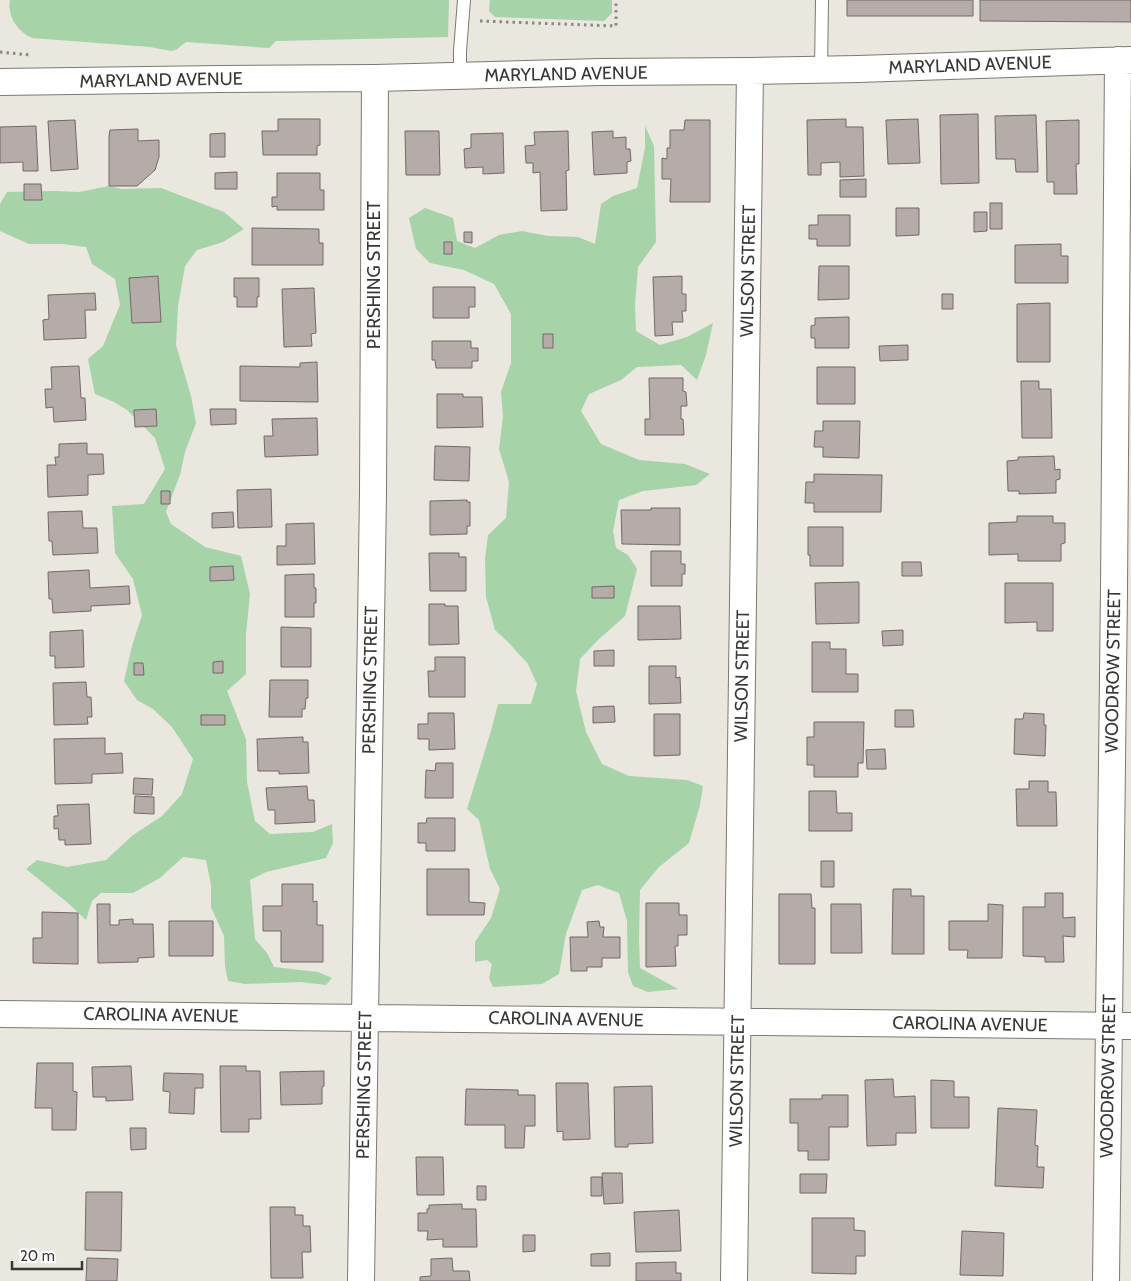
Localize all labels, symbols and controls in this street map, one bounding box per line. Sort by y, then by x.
street label: MARYLAND AVENUE [888,51,1052,79]
street label: MARYLAND AVENUE [484,62,648,86]
street label: MARYLAND AVENUE [79,68,243,92]
street label: PERSHING STREET [363,200,385,349]
street label: WILSON STREET [736,204,760,337]
street label: WOODROW STREET [1101,588,1125,753]
street label: PERSHING STREET [358,605,382,754]
street label: WILSON STREET [730,609,754,742]
street label: WOODROW STREET [1096,993,1120,1158]
street label: CAROLINA AVENUE [83,1003,239,1027]
street label: CAROLINA AVENUE [488,1007,644,1031]
street label: PERSHING STREET [352,1010,376,1159]
street label: CAROLINA AVENUE [892,1012,1048,1036]
street label: WILSON STREET [725,1014,749,1147]
scale bar [12,1238,82,1270]
text: 20 m [20,1247,55,1265]

